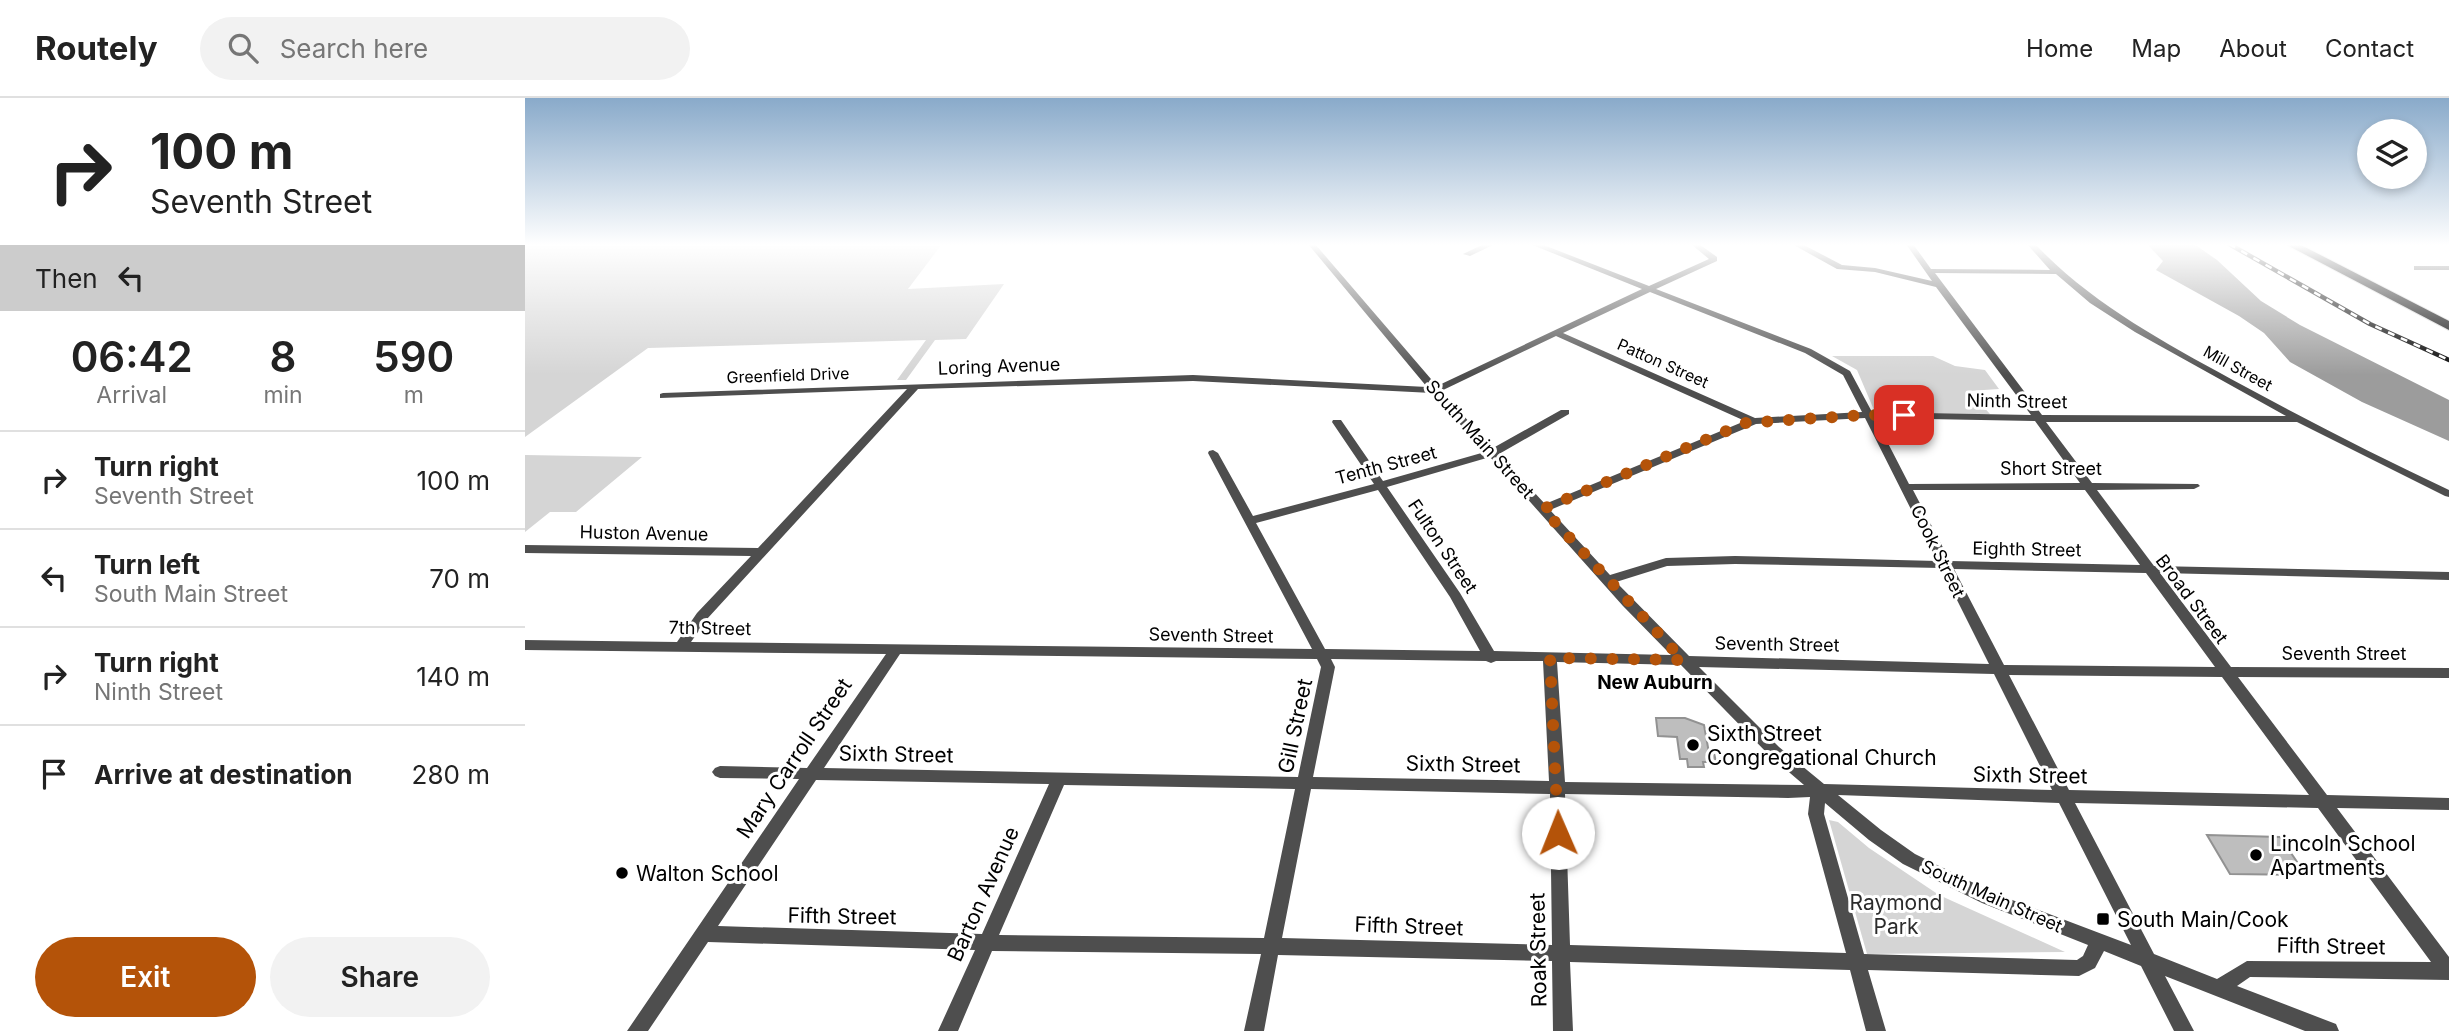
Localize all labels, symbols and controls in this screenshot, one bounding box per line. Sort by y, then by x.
search box [200,17,690,80]
text: Routely [35,28,158,68]
icon: search [224,29,262,67]
text: Search here [280,33,428,64]
text: Home [2026,34,2093,63]
text: Map [2131,34,2181,63]
text: About [2219,34,2287,63]
text: Contact [2325,34,2414,63]
map controls [2357,119,2427,189]
button: layers [2357,119,2427,189]
text: 100 m [150,122,294,181]
icon: right [35,126,126,217]
text: Seventh Street [150,182,372,221]
icon: left [112,259,150,297]
text: Then [35,263,98,294]
text: 06:42 [71,331,193,382]
text: 8 [270,331,296,382]
text: 590 [373,331,454,382]
street label: Patton Street [1614,334,1712,392]
street label: Mill Street [2200,341,2276,395]
street label: Loring Avenue [937,353,1061,379]
street label: Greenfield Drive [726,363,850,387]
street label: South Main Street [1421,376,1539,503]
text: Arrival [96,381,167,409]
text: min [263,381,303,409]
text: m [404,381,424,409]
pin [1874,385,1934,445]
street label: Ninth Street [1966,390,2068,412]
icon: arrive [1885,396,1923,434]
street label: Tenth Street [1333,441,1439,489]
text: Turn right [94,451,219,482]
street label: Short Street [2000,458,2102,479]
icon: right [35,461,73,499]
text: 100 m [417,465,490,496]
text: Seventh Street [94,482,254,510]
street label: Fulton Street [1404,495,1482,597]
street label: Cook Street [1907,501,1970,601]
street label: Huston Avenue [579,521,709,545]
street label: Eighth Street [1972,538,2082,560]
text: Turn left [94,549,200,580]
street label: Broad Street [2152,550,2232,648]
icon: left [35,559,73,597]
text: 70 m [429,563,490,594]
text: South Main Street [94,580,288,608]
street label: 7th Street [669,617,752,639]
street label: Seventh Street [1148,623,1274,647]
street label: Seventh Street [1714,632,1840,656]
street label: Seventh Street [2282,643,2407,664]
text: Turn right [94,647,219,678]
icon: right [35,657,73,695]
text: 140 m [416,661,490,692]
district label: New Auburn [1597,671,1713,694]
street label: Mary Carroll Street [731,673,857,843]
street label: Gill Street [1273,676,1317,776]
text: Ninth Street [94,678,223,706]
place label: Sixth Street Congregational Church [1707,721,1937,770]
marker: Sixth Street Congregational Church [1685,737,1701,753]
street label: Sixth Street [838,740,954,768]
street label: Sixth Street [1405,750,1521,778]
icon: arrive [35,755,73,793]
text: Arrive at destination [94,759,353,790]
text: 280 m [412,759,490,790]
street label: Sixth Street [1972,761,2088,789]
position arrow [1521,796,1595,870]
street label: Barton Avenue [942,823,1024,965]
place label: Lincoln School Apartments [2270,831,2416,880]
marker: Lincoln School Apartments [2248,847,2264,863]
street label: South Main Street [1918,856,2066,937]
place label: Walton School [636,861,779,886]
marker: Walton School [614,865,630,881]
park label: Raymond Park [1850,890,1942,939]
street label: Roak Street [1525,892,1551,1007]
street label: Fifth Street [787,903,897,929]
place label: South Main/Cook [2117,907,2289,932]
marker: South Main/Cook [2095,911,2111,927]
street label: Fifth Street [1354,912,1464,940]
street label: Fifth Street [2276,933,2386,959]
button: Exit [35,937,256,1017]
button: Share [270,937,490,1017]

